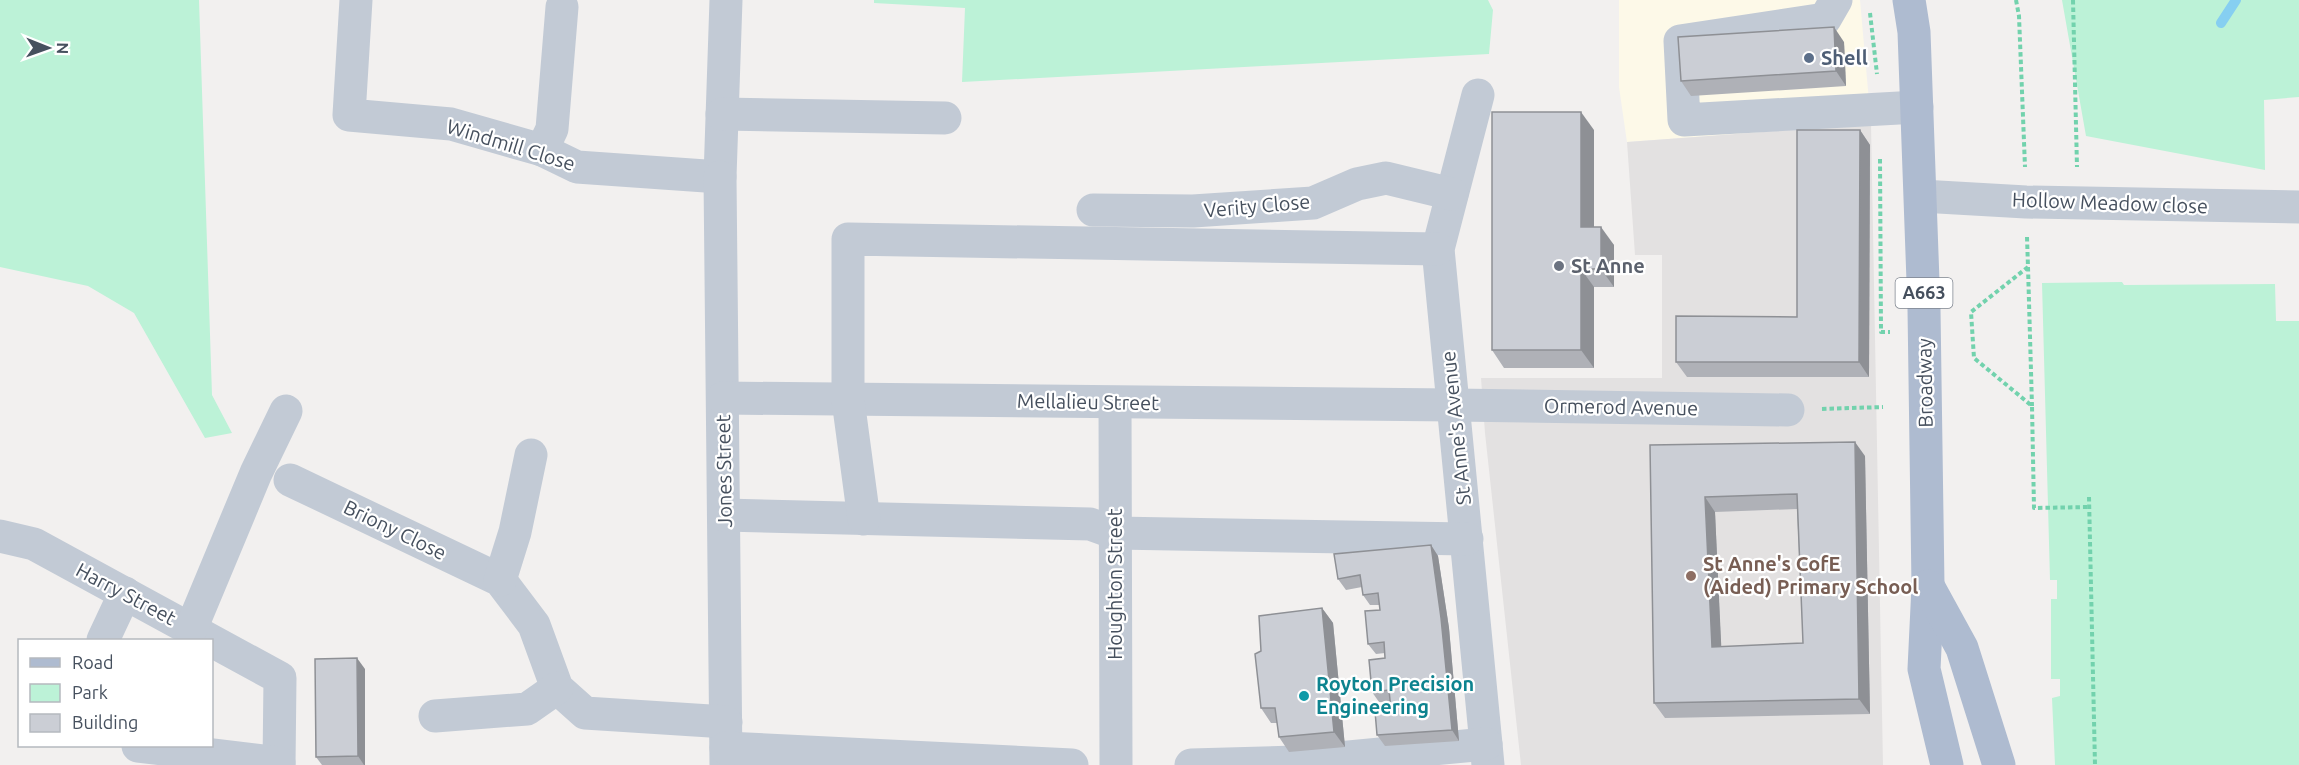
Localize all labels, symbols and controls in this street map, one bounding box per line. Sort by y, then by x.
north arrow [18,18,78,78]
text: N [54,42,72,54]
place label: Shell [1821,46,1868,69]
marker: Shell [1802,51,1816,65]
street label: Windmill Close [444,114,578,175]
street label: Hollow Meadow close [2012,188,2208,217]
street label: Verity Close [1203,189,1311,222]
place label: St Anne [1571,254,1645,277]
marker: St Anne [1552,259,1566,273]
road number: A663 [1896,278,1952,308]
street label: Broadway [1912,338,1937,428]
street label: St Anne's Avenue [1436,350,1475,506]
street label: Mellalieu Street [1017,389,1159,414]
street label: Ormerod Avenue [1544,394,1698,419]
street label: Jones Street [711,414,736,528]
street label: Briony Close [340,495,450,564]
street label: Houghton Street [1103,508,1126,660]
place label: St Anne's CofE (Aided) Primary School [1703,552,1918,598]
street label: Harry Street [72,558,180,630]
marker: St Anne's CofE (Aided) Primary School [1684,569,1698,583]
legend [18,639,213,747]
text: Road [72,652,114,672]
place label: Royton Precision Engineering [1316,672,1474,718]
text: Park [72,682,108,702]
marker: Royton Precision Engineering [1297,689,1311,703]
text: Building [72,712,138,732]

